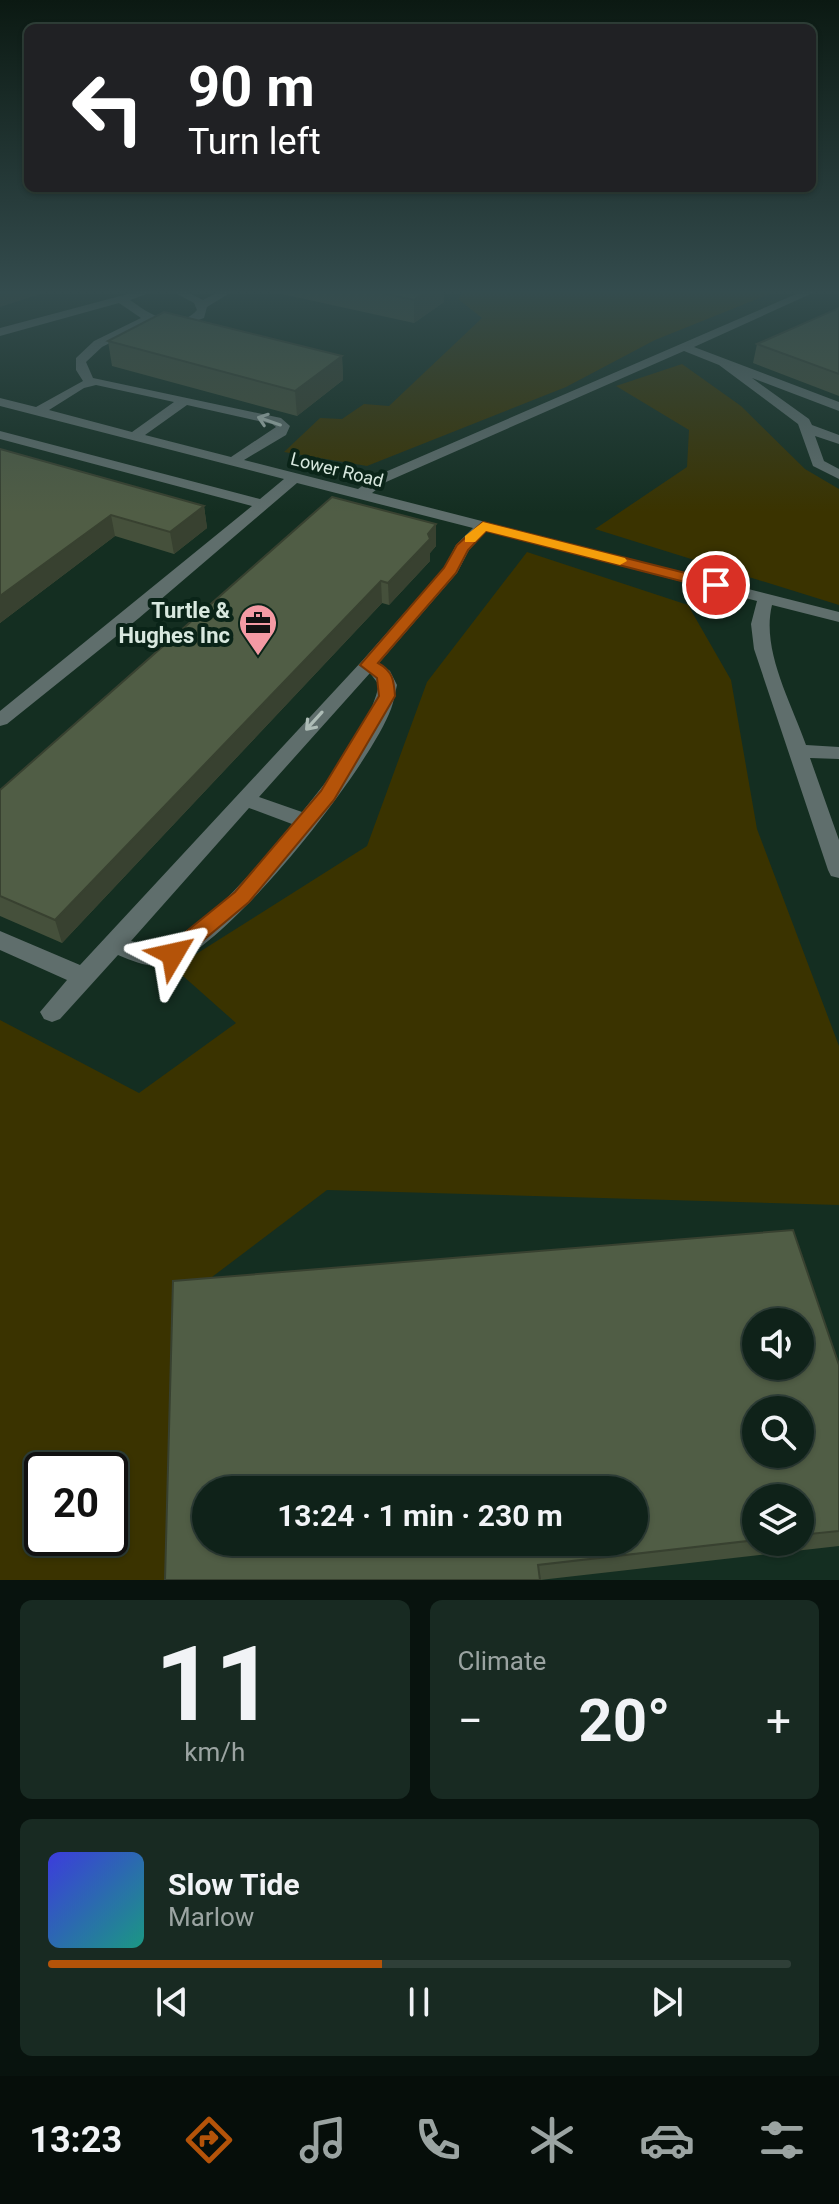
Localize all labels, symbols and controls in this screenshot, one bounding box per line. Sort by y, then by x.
text: 90 m [188,54,315,120]
icon: left [56,56,160,160]
text: Turn left [188,121,321,163]
one-way arrow [257,413,282,428]
street label: Lower Road [289,448,386,491]
pin [682,551,750,619]
icon: arrive [694,563,738,607]
place label: Turtle & Hughes Inc [118,598,231,648]
office icon: Turtle & Hughes Inc [237,602,279,657]
one-way arrow [305,711,323,731]
position arrow [131,912,215,996]
map controls [742,1308,814,1556]
button: sound [742,1308,814,1380]
button: search [742,1396,814,1468]
speed limit sign: 20 [24,1452,128,1556]
button: layers [742,1484,814,1556]
text: 13:24 · 1 min · 230 m [277,1498,563,1533]
text: 11 [155,1624,274,1745]
text: Climate [458,1646,546,1676]
text: 20° [578,1685,670,1756]
text: − [458,1695,483,1747]
text: + [766,1695,791,1747]
text: km/h [184,1737,245,1767]
text: Slow Tide [168,1867,300,1902]
text: Marlow [168,1902,254,1932]
icon: previous [150,1980,194,2024]
icon: pause [397,1980,441,2024]
icon: next [645,1980,689,2024]
icon: directions [181,2112,237,2168]
icon: music [295,2112,351,2168]
icon: phone [410,2112,466,2168]
icon: climate [524,2112,580,2168]
icon: car [639,2112,695,2168]
icon: filters [754,2112,810,2168]
text: 13:23 [29,2119,122,2161]

